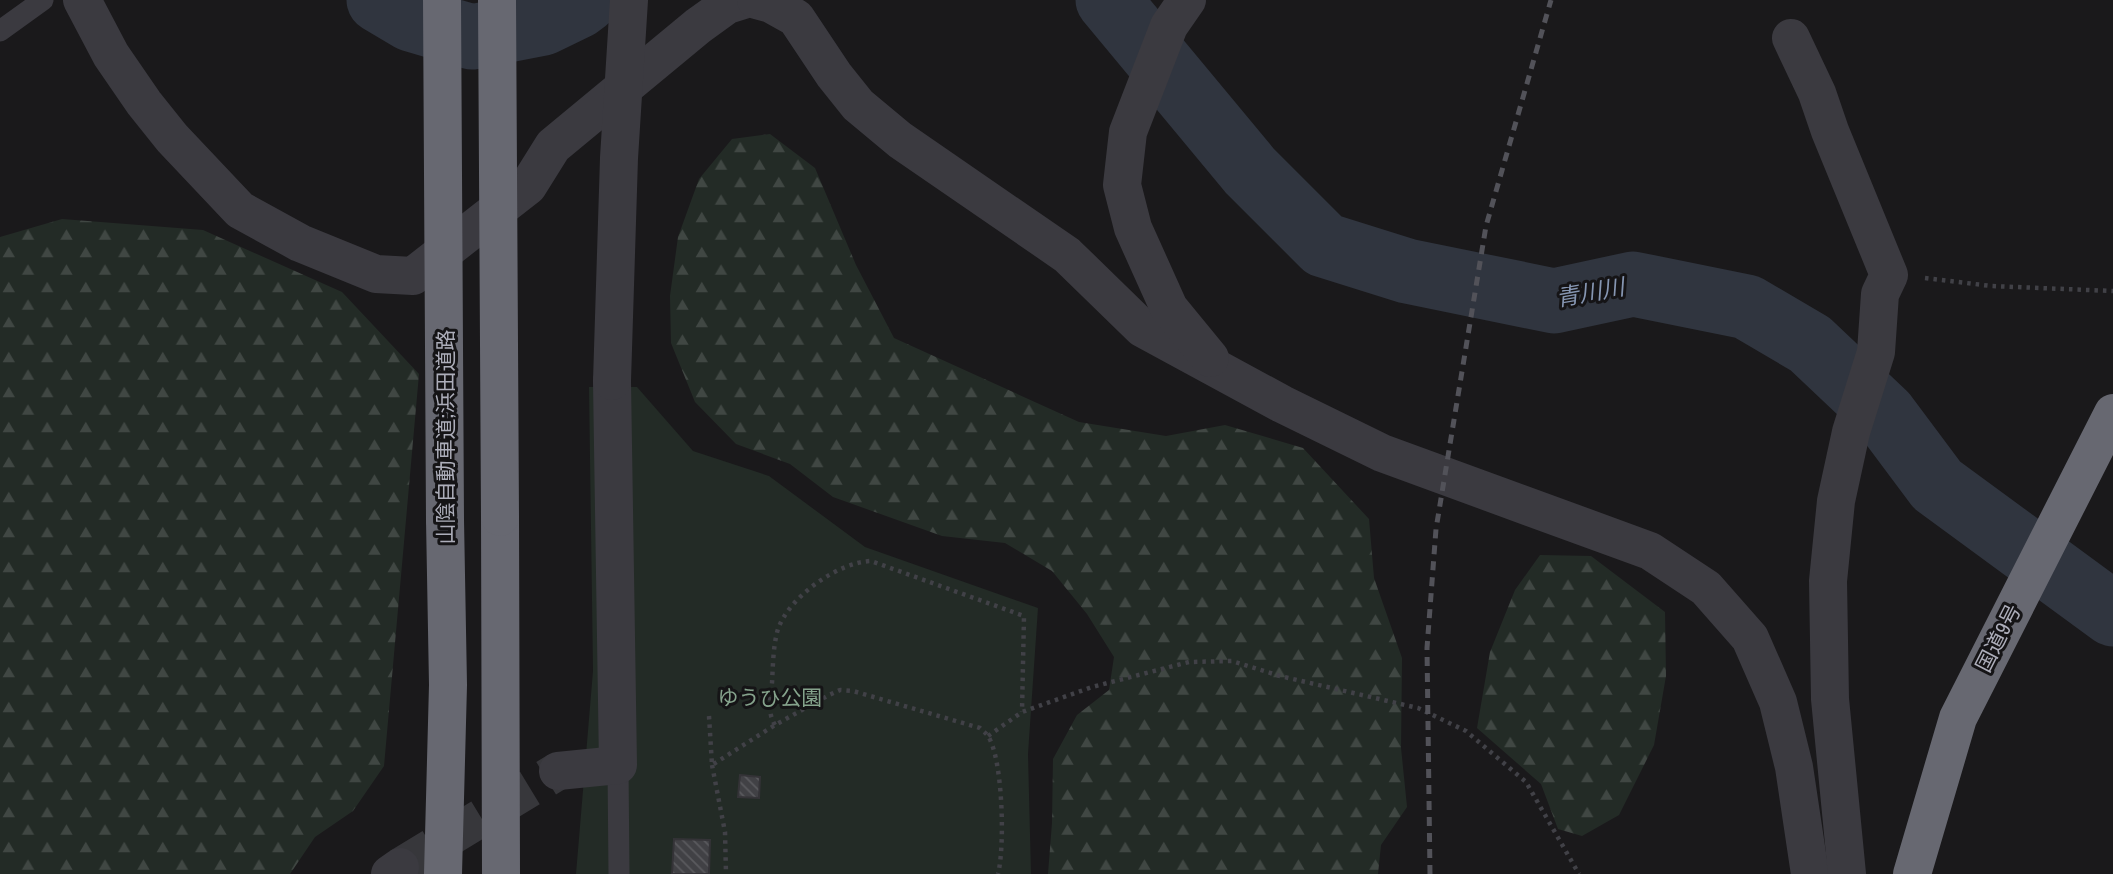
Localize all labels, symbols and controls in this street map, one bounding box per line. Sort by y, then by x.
water label: 青川川 [1553,270,1630,313]
street label: 山陰自動車道;浜田道路 [431,330,460,544]
street label: 国道9号 [1969,599,2027,677]
park label: ゆうひ公園 [718,683,823,712]

